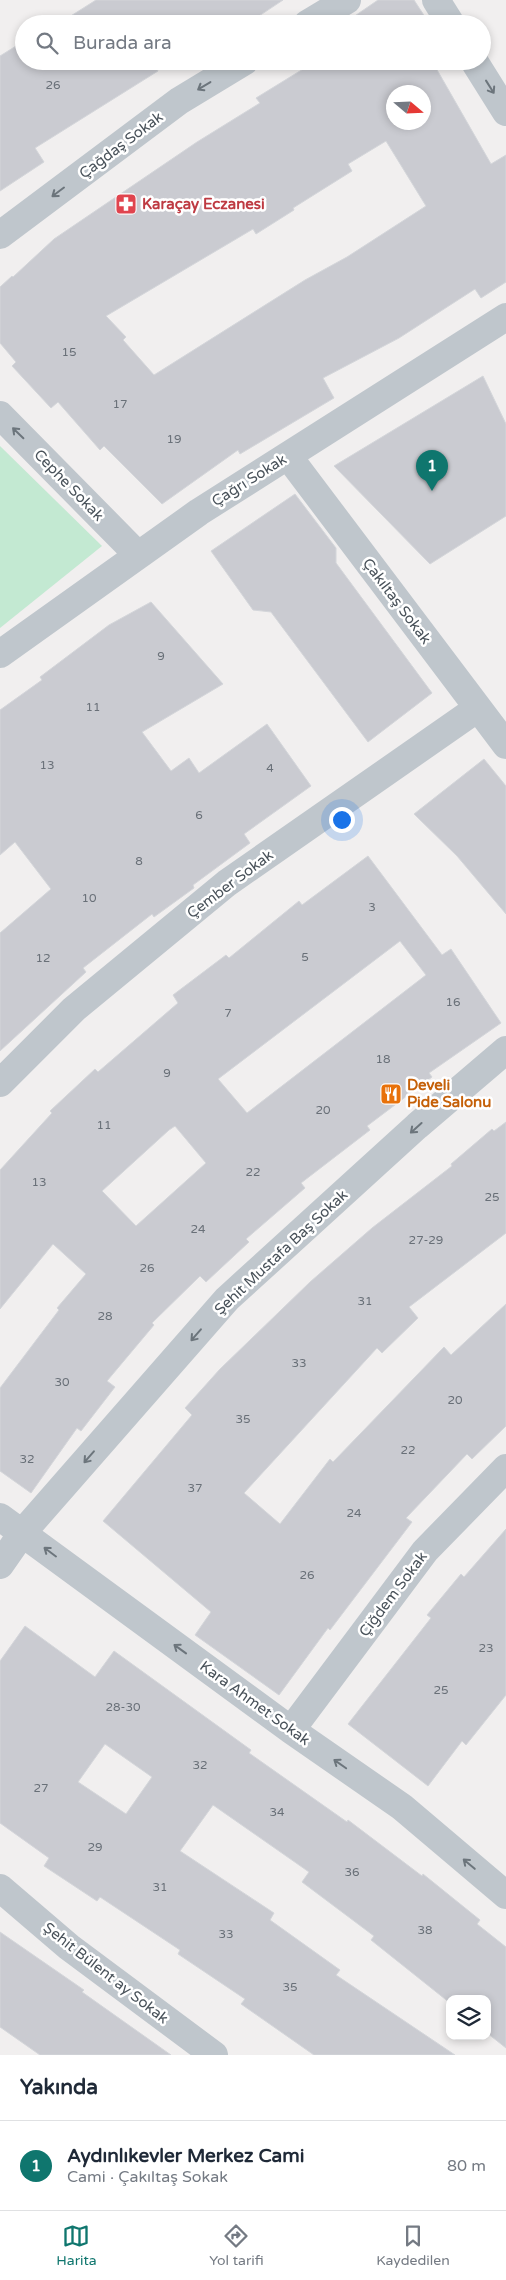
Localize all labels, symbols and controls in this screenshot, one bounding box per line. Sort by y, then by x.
search box [15,15,491,70]
icon: search [33,29,61,57]
text: Burada ara [73,32,172,54]
house number: 26 [45,78,61,92]
one-way arrow [485,79,495,93]
one-way arrow [197,82,211,92]
north arrow [386,85,431,130]
street label: Çağdaş Sokak [76,108,166,182]
one-way arrow [51,187,65,197]
pharmacy icon: Karaçay Eczanesi [114,192,138,216]
place label: Karaçay Eczanesi [142,195,265,214]
house number: 15 [61,345,77,359]
house number: 17 [112,397,128,411]
one-way arrow [12,427,24,439]
house number: 19 [166,432,182,446]
street label: Cephe Sokak [30,445,108,525]
street label: Çağrı Sokak [208,450,290,510]
pin: 1 [416,450,448,491]
street label: Çakıltaş Sokak [359,555,435,647]
house number: 9 [157,649,165,663]
house number: 11 [85,700,101,714]
house number: 13 [39,758,55,772]
house number: 4 [266,761,274,775]
your location [329,807,355,833]
house number: 6 [195,808,203,822]
street label: Çember Sokak [183,846,277,922]
house number: 8 [135,854,143,868]
house number: 10 [81,891,97,905]
house number: 3 [368,900,376,914]
house number: 5 [301,950,309,964]
house number: 12 [35,951,51,965]
house number: 16 [445,995,461,1009]
house number: 7 [224,1006,232,1020]
house number: 18 [375,1052,391,1066]
house number: 9 [163,1066,171,1080]
place label: Develi Pide Salonu [407,1076,491,1111]
restaurant icon: Develi Pide Salonu [379,1082,403,1106]
house number: 20 [315,1103,331,1117]
house number: 11 [96,1118,112,1132]
one-way arrow [409,1122,422,1133]
house number: 22 [245,1165,261,1179]
house number: 13 [31,1175,47,1189]
street label: Şehit Mustafa Baş Sokak [211,1186,351,1318]
house number: 25 [484,1190,500,1204]
house number: 24 [190,1222,206,1236]
house number: 27-29 [409,1233,443,1247]
house number: 26 [139,1261,155,1275]
house number: 31 [357,1294,373,1308]
house number: 28 [97,1309,113,1323]
one-way arrow [191,1328,202,1341]
house number: 33 [291,1356,307,1370]
house number: 30 [54,1375,70,1389]
house number: 20 [447,1393,463,1407]
house number: 35 [235,1412,251,1426]
house number: 22 [400,1443,416,1457]
one-way arrow [83,1451,95,1464]
house number: 32 [19,1452,35,1466]
house number: 37 [187,1481,203,1495]
house number: 24 [346,1506,362,1520]
one-way arrow [43,1547,57,1557]
street label: Çiğdem Sokak [355,1548,431,1640]
house number: 26 [299,1568,315,1582]
house number: 23 [478,1641,494,1655]
one-way arrow [173,1644,187,1654]
street label: Kara Ahmet Sokak [196,1657,314,1749]
house number: 25 [433,1683,449,1697]
house number: 28-30 [105,1700,141,1714]
house number: 32 [192,1758,208,1772]
one-way arrow [334,1759,348,1769]
house number: 27 [33,1781,49,1795]
house number: 34 [269,1805,285,1819]
house number: 29 [87,1840,103,1854]
one-way arrow [462,1858,475,1869]
house number: 36 [344,1865,360,1879]
house number: 31 [152,1880,168,1894]
street label: Şehit Bülent ay Sokak [40,1919,172,2027]
house number: 38 [417,1923,433,1937]
house number: 33 [218,1927,234,1941]
house number: 35 [282,1980,298,1994]
map controls [446,1995,491,2040]
button: layers [446,1995,491,2040]
text: Yakında [20,2075,98,2100]
text: Aydınlıkevler Merkez Cami [67,2145,304,2167]
text: 1 [31,2156,41,2176]
text: 80 m [447,2156,486,2176]
text: Cami · Çakıltaş Sokak [67,2167,228,2187]
tab: Harita [56,2222,97,2269]
tab: Yol tarifi [209,2222,264,2269]
tab: Kaydedilen [376,2222,450,2269]

